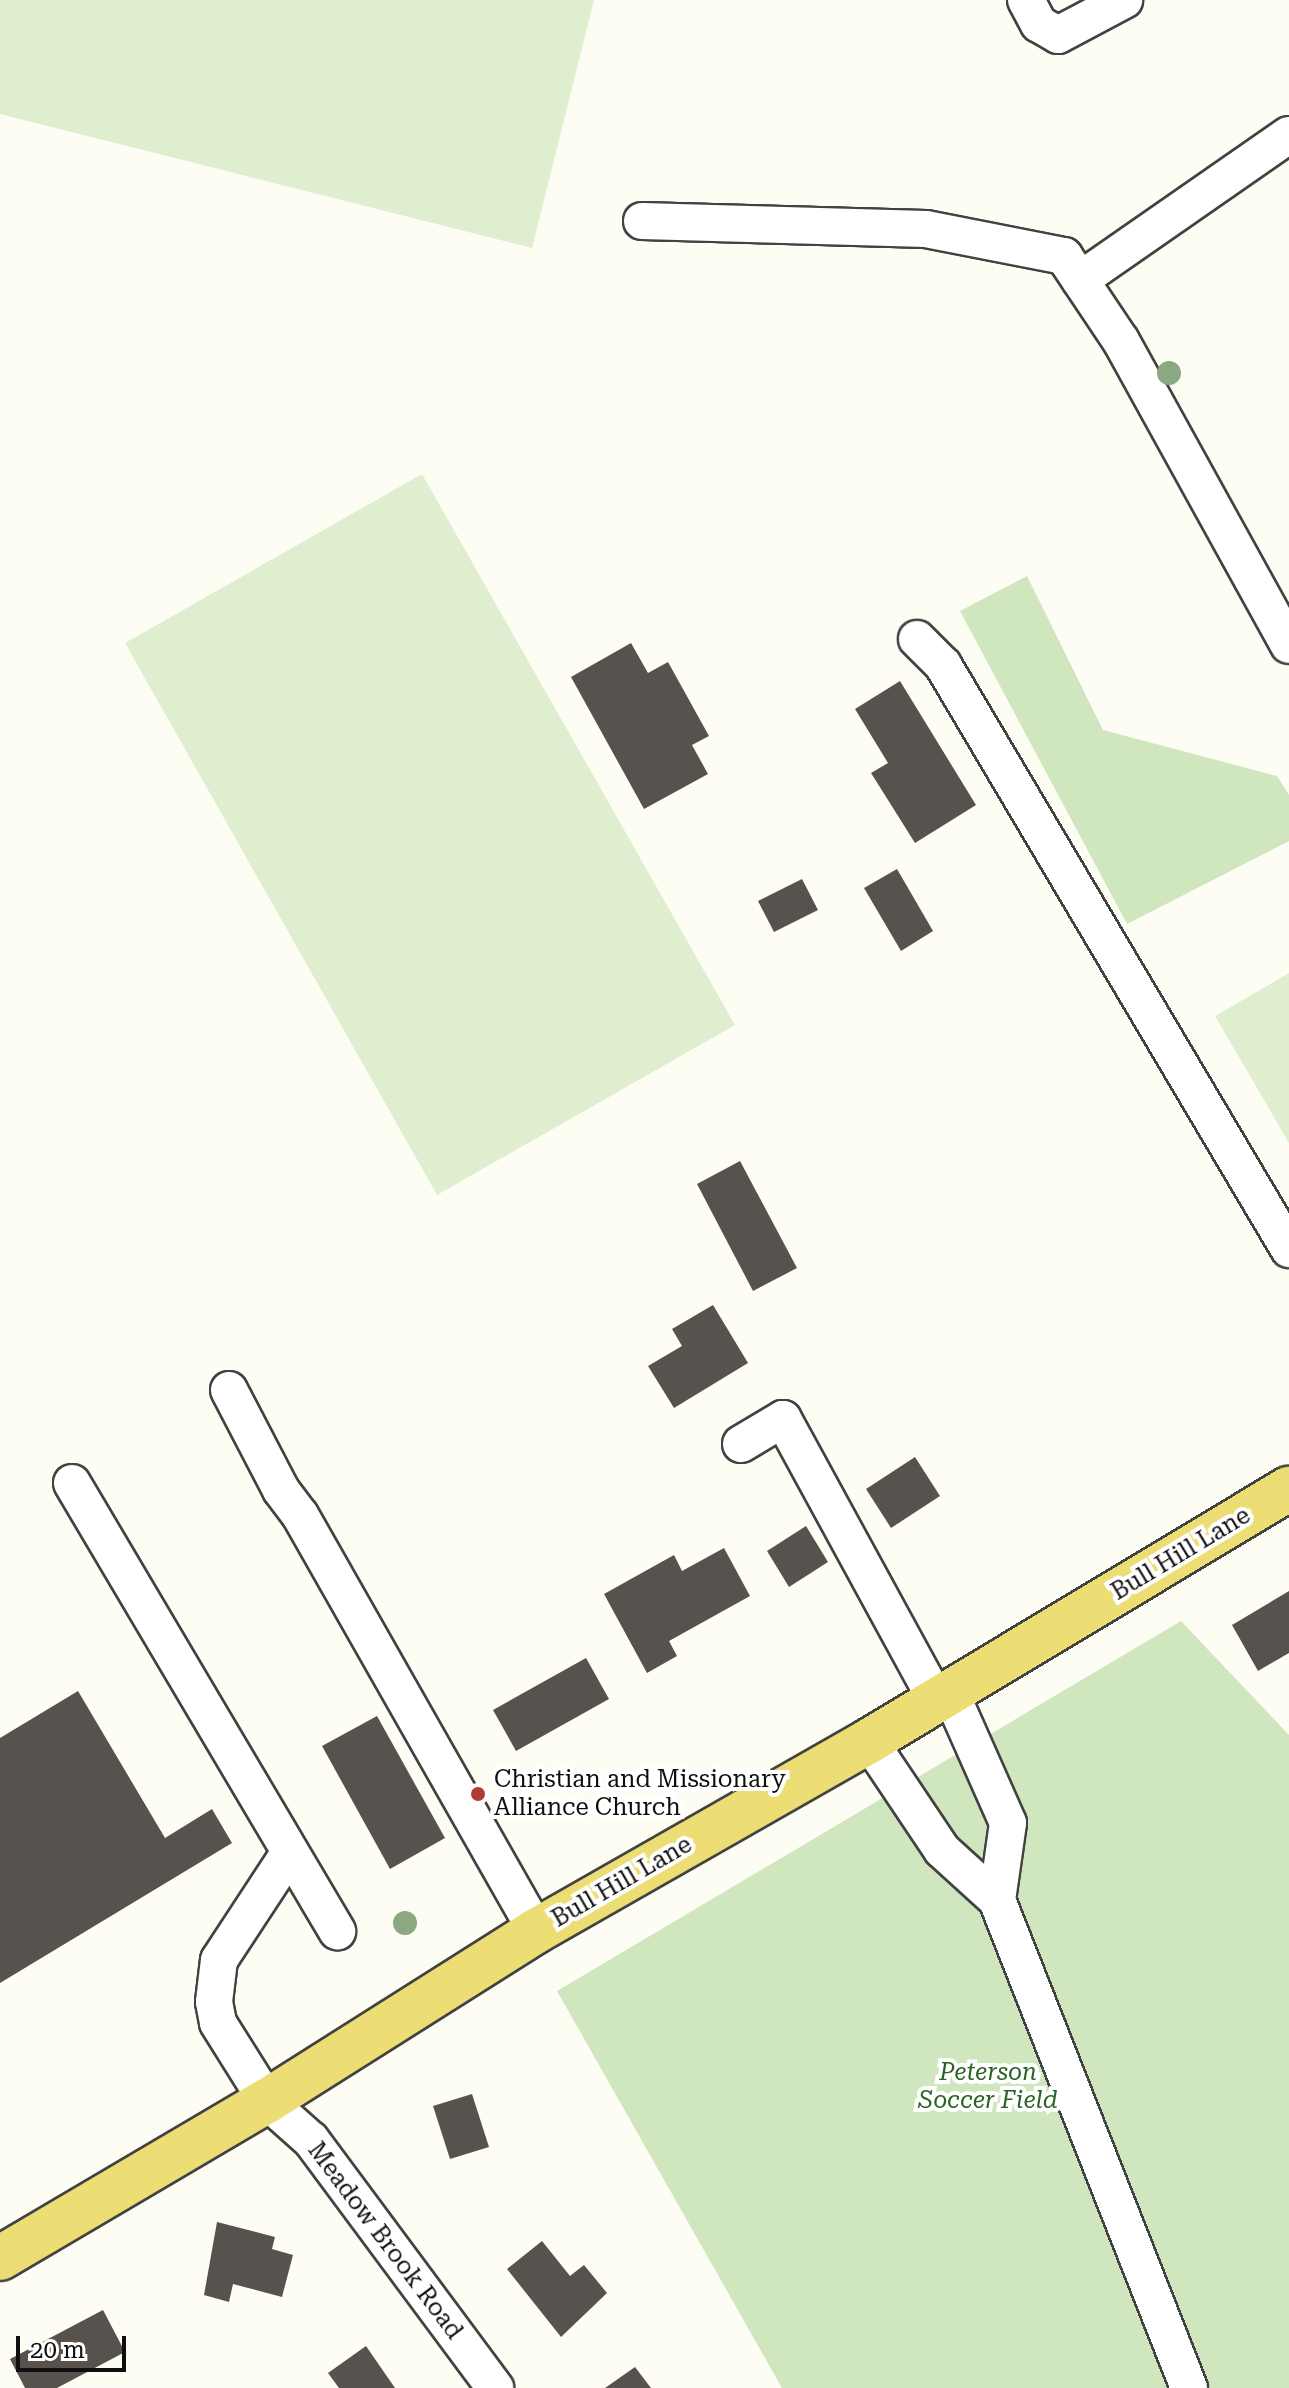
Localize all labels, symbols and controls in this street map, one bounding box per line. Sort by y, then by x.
street label: Bull Hill Lane [1106,1501,1256,1607]
place label: Christian and Missionary Alliance Church [494,1766,786,1822]
marker: Christian and Missionary Alliance Church [469,1785,487,1803]
street label: Bull Hill Lane [547,1830,697,1934]
park label: Peterson Soccer Field [918,2059,1058,2115]
street label: Meadow Brook Road [301,2137,469,2345]
scale bar [20,2320,130,2370]
text: 20 m [30,2336,85,2364]

